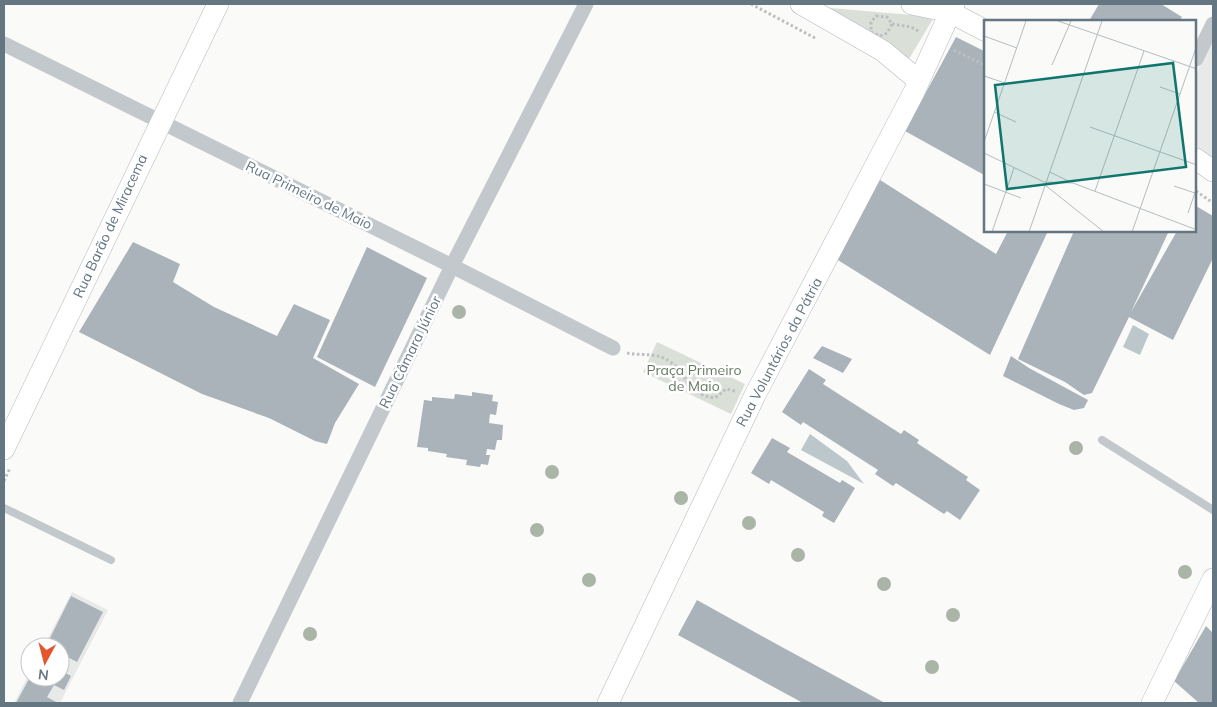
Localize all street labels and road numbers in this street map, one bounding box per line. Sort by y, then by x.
street label: Rua Barão de Miracema [69,151,151,301]
street label: Rua Primeiro de Maio [243,157,375,233]
street label: Rua Voluntários da Pátria [732,274,826,430]
street label: Rua Câmara Júnior [375,292,445,411]

